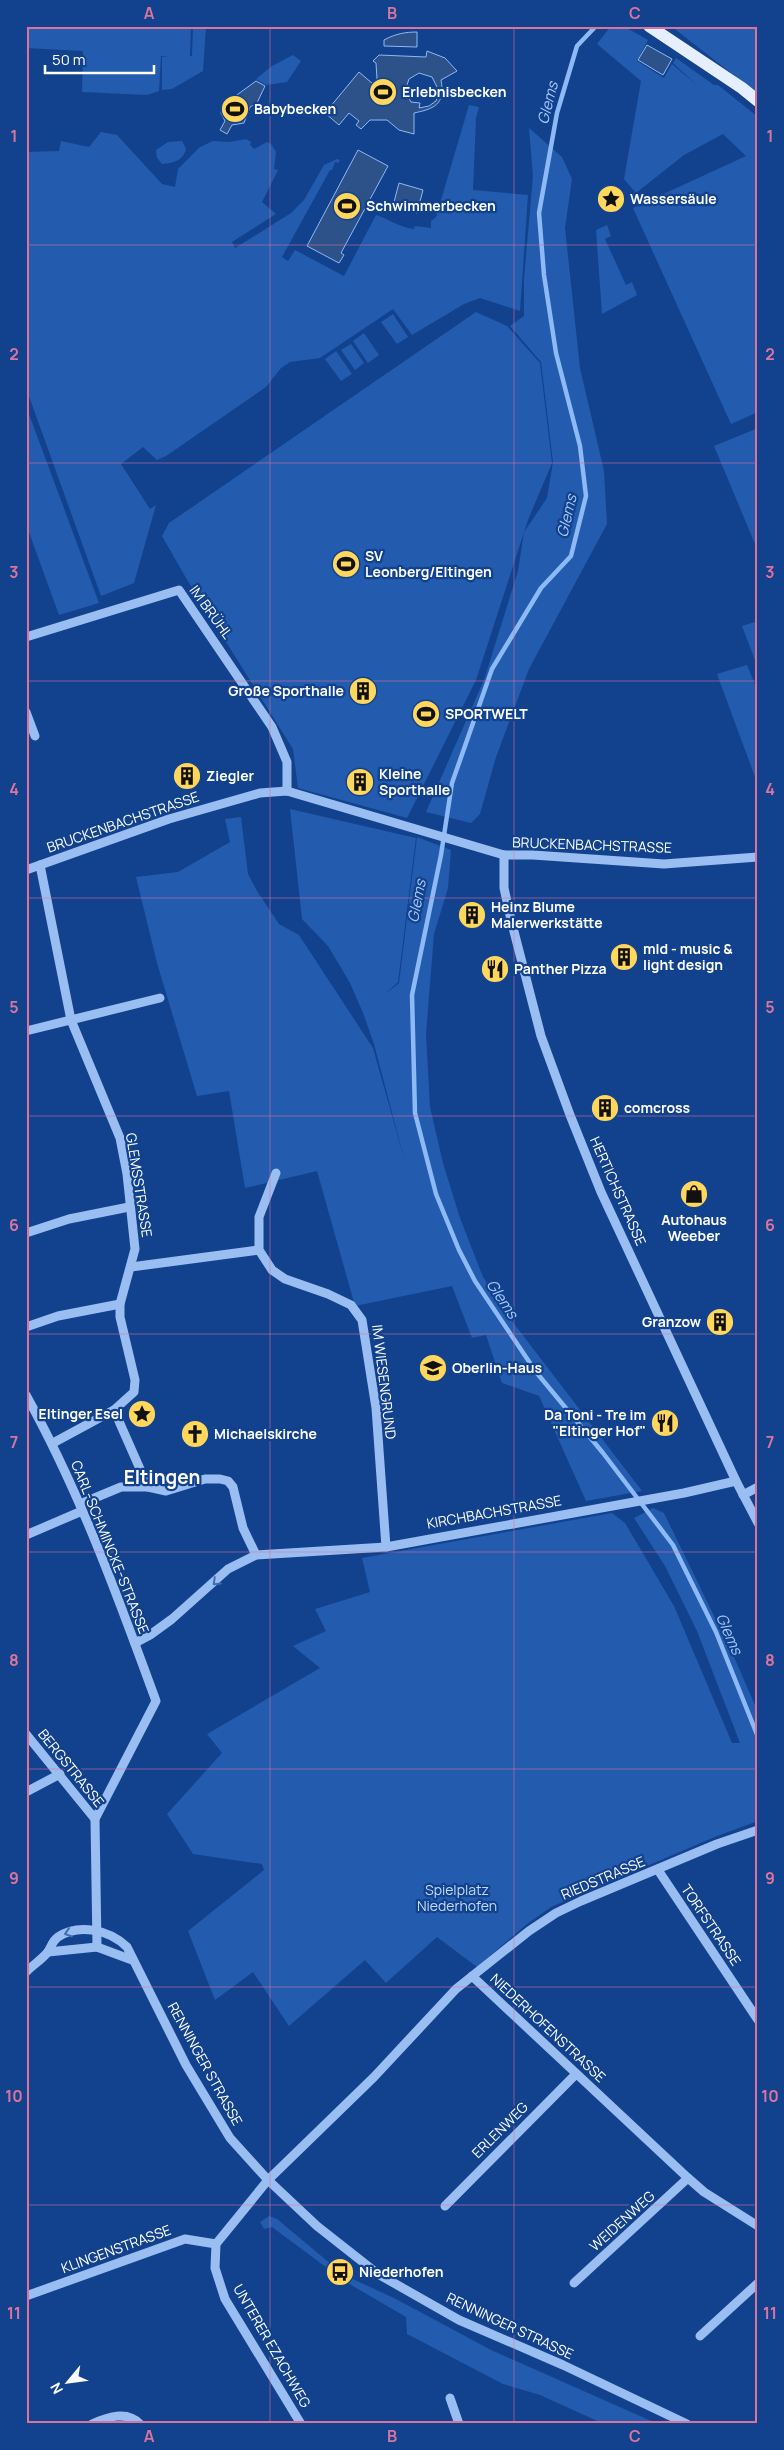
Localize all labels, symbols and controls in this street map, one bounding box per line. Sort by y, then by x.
text: A [144,2,155,24]
text: B [387,2,397,24]
text: C [629,2,641,24]
scale bar [45,42,154,74]
text: 50 m [52,49,86,70]
sports icon: Erlebnisbecken [368,77,398,107]
water label: Glems [532,78,563,126]
place label: Erlebnisbecken [402,82,507,101]
sports icon: Babybecken [220,94,250,124]
place label: Babybecken [254,99,336,118]
text: 1 [10,125,18,147]
text: 1 [766,125,774,147]
place icon: Wassersäule [596,184,626,214]
place label: Wassersäule [630,189,717,208]
sports icon: Schwimmerbecken [332,191,362,221]
place label: Schwimmerbecken [366,196,496,215]
text: 2 [9,343,19,365]
text: 2 [765,343,775,365]
water label: Glems [551,491,582,539]
place label: SV Leonberg/Eltingen [365,546,492,581]
sports icon: SV Leonberg/Eltingen [331,549,361,579]
text: 3 [9,561,19,583]
text: 3 [765,561,775,583]
street label: IM BRÜHL [186,581,237,642]
building icon: Große Sporthalle [348,676,378,706]
place label: Große Sporthalle [228,681,344,700]
sports icon: SPORTWELT [411,699,441,729]
place label: SPORTWELT [445,704,528,723]
building icon: Ziegler [172,761,202,791]
place label: Kleine Sporthalle [379,764,450,799]
place label: Ziegler [206,766,255,785]
building icon: Kleine Sporthalle [345,767,375,797]
text: 4 [9,778,19,800]
text: 4 [765,778,775,800]
street label: BRUCKENBACHSTRASSE [44,787,201,857]
street label: BRUCKENBACHSTRASSE [512,832,672,857]
water label: Glems [402,877,431,924]
place label: Heinz Blume Malerwerkstätte [491,897,603,932]
building icon: Heinz Blume Malerwerkstätte [457,900,487,930]
place label: mld - music & light design [643,939,733,974]
building icon: mld - music & light design [609,942,639,972]
restaurant icon: Panther Pizza [480,954,510,984]
place label: Panther Pizza [514,959,607,978]
text: 5 [9,996,19,1018]
text: 5 [765,996,775,1018]
building icon: comcross [590,1093,620,1123]
place label: comcross [624,1098,691,1117]
street label: GLEMSSTRASSE [122,1131,157,1238]
street label: HERTICHSTRASSE [586,1133,651,1248]
shop icon: Autohaus Weeber [679,1179,709,1209]
place label: Autohaus Weeber [661,1210,727,1245]
text: 6 [9,1214,19,1236]
text: 6 [765,1214,775,1236]
water label: Glems [482,1275,524,1323]
building icon: Granzow [705,1307,735,1337]
place label: Granzow [642,1312,701,1331]
street label: IM WIESENGRUND [368,1323,401,1440]
school or university icon: Oberlin-Haus [418,1353,448,1383]
place label: Oberlin-Haus [452,1358,543,1377]
place icon: Eltinger Esel [127,1399,157,1429]
place label: Eltinger Esel [39,1404,123,1423]
place label: Da Toni - Tre im "Eltinger Hof" [544,1405,646,1440]
restaurant icon: Da Toni - Tre im "Eltinger Hof" [650,1408,680,1438]
church icon: Michaelskirche [180,1419,210,1449]
place label: Michaelskirche [214,1424,317,1443]
text: 7 [10,1431,18,1453]
text: 7 [766,1431,774,1453]
street label: CARL-SCHMINCKE-STRASSE [67,1457,154,1636]
district label: Eltingen [124,1464,200,1490]
street label: KIRCHBACHSTRASSE [425,1490,563,1533]
one-way arrow [212,1576,221,1585]
water label: Glems [711,1610,748,1659]
text: 8 [9,1649,19,1671]
text: 8 [765,1649,775,1671]
street label: BERGSTRASSE [34,1725,109,1811]
street label: RIEDSTRASSE [558,1851,648,1904]
text: 9 [9,1867,19,1889]
text: 9 [765,1867,775,1889]
park label: Spielplatz Niederhofen [417,1880,497,1915]
street label: TORFSTRASSE [677,1880,746,1969]
one-way arrow [64,1928,73,1938]
street label: NIEDERHOFENSTRASSE [487,1969,610,2086]
street label: RENNINGER STRASSE [164,1999,247,2129]
text: 10 [5,2085,23,2107]
text: 10 [761,2085,779,2107]
street label: ERLENWEG [467,2097,532,2162]
street label: WEIDENWEG [585,2186,659,2255]
street label: KLINGENSTRASSE [58,2220,173,2277]
bus stop icon: Niederhofen [325,2257,355,2287]
place label: Niederhofen [359,2262,443,2281]
street label: UNTERER EZACHWEG [229,2281,316,2411]
street label: RENNINGER STRASSE [444,2288,577,2363]
text: 11 [7,2302,21,2324]
text: 11 [763,2302,777,2324]
north arrow [42,2358,92,2408]
text: N [45,2380,67,2398]
text: A [144,2425,155,2447]
text: B [387,2425,397,2447]
text: C [629,2425,641,2447]

